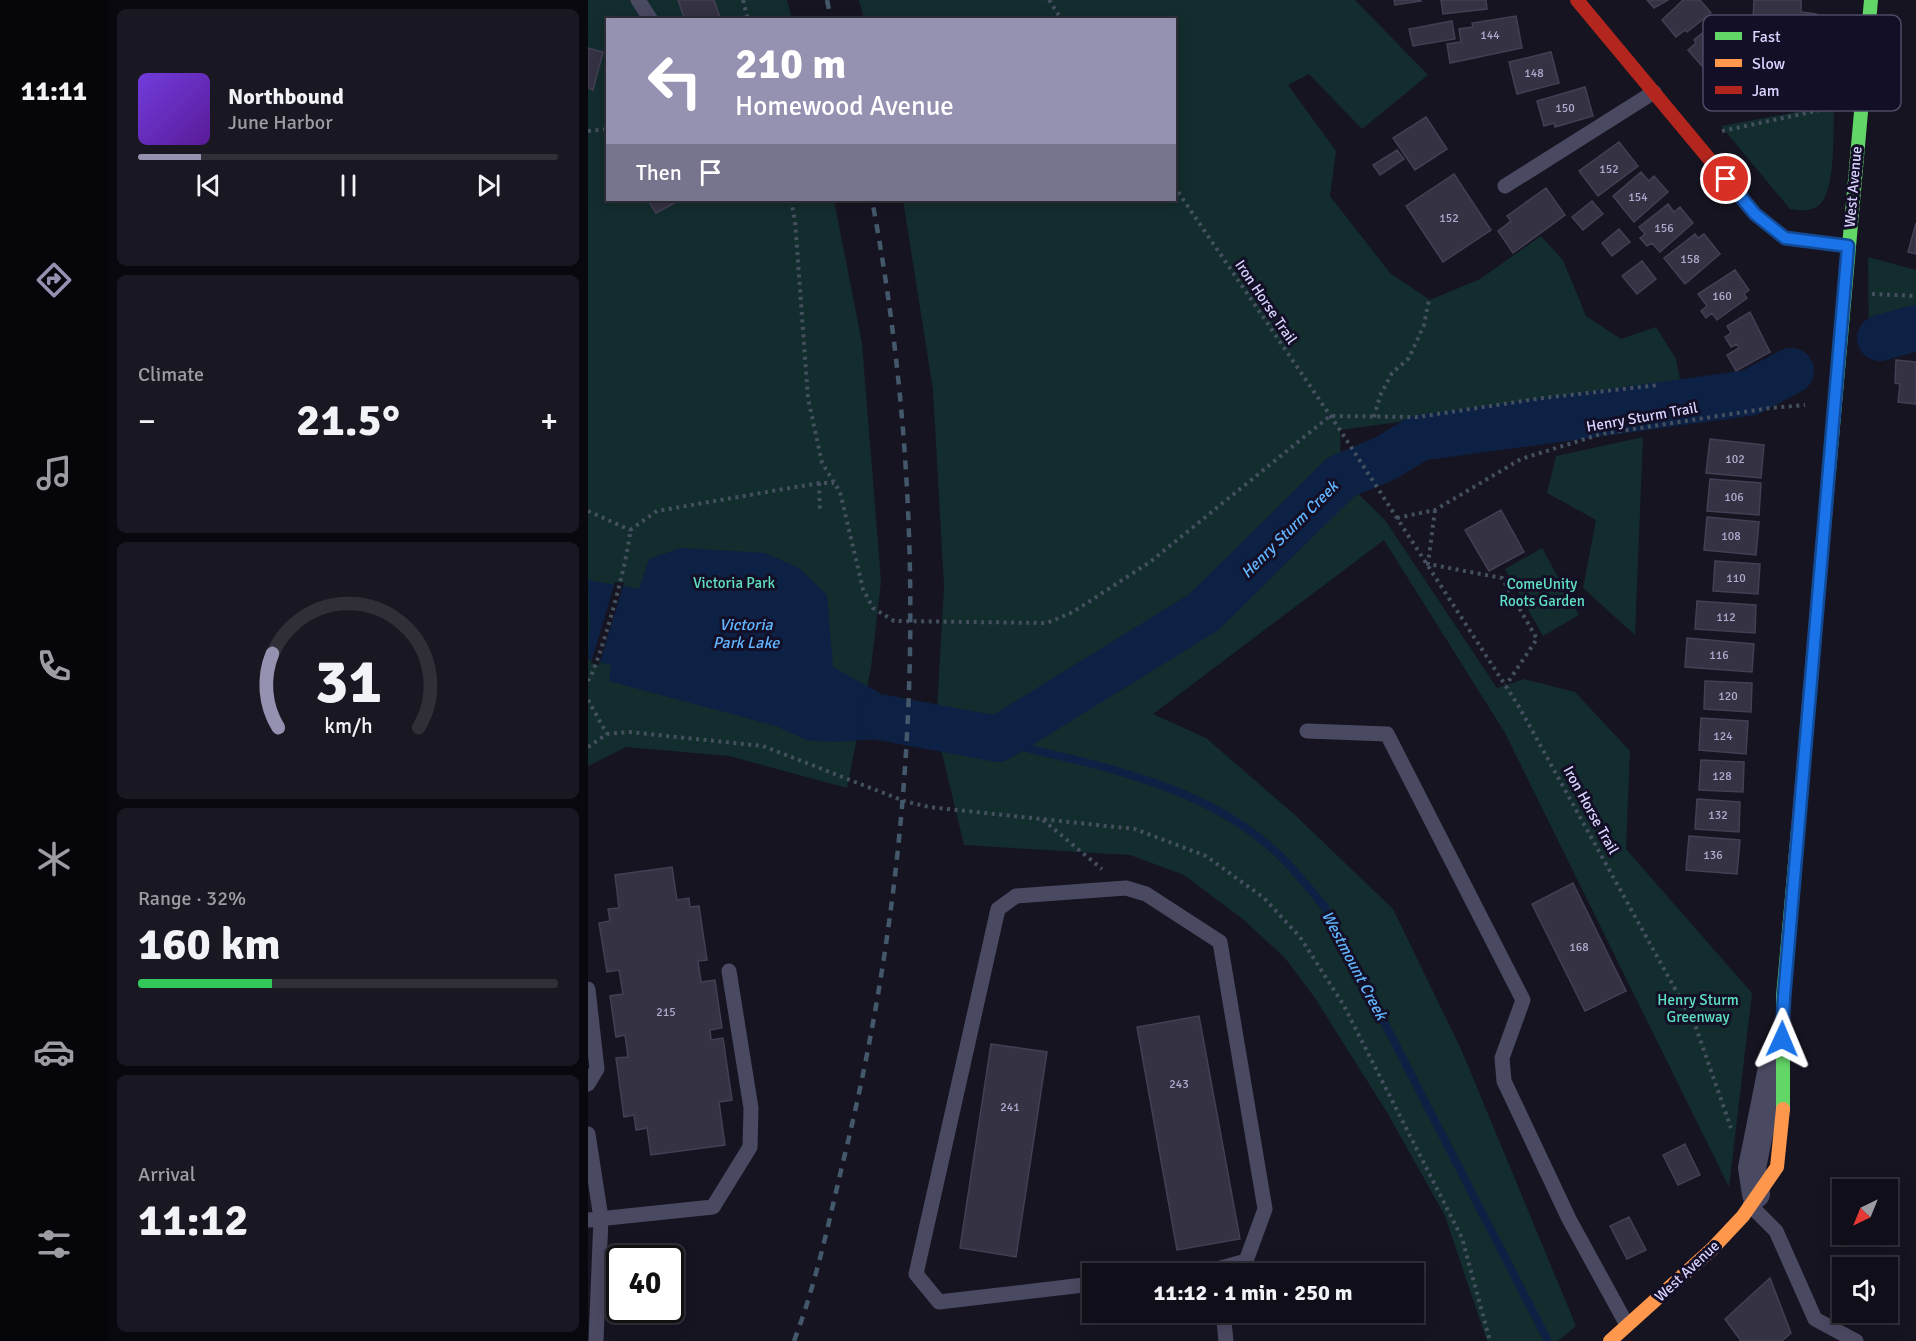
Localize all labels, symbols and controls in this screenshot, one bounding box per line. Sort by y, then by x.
legend [1703,15,1901,111]
text: Fast [1752,27,1781,47]
house number: 144 [1480,28,1500,43]
text: 210 m [735,39,846,90]
icon: left [636,42,714,120]
text: Slow [1752,54,1786,74]
house number: 148 [1524,66,1544,81]
text: 11:11 [21,75,87,108]
text: Jam [1752,81,1780,101]
text: Northbound [228,83,344,110]
text: Homewood Avenue [735,90,954,123]
house number: 150 [1555,101,1575,116]
text: June Harbor [228,110,333,135]
street label: West Avenue [1840,146,1866,228]
pin [1700,153,1751,204]
icon: arrive [694,156,727,189]
text: Then [636,159,682,186]
house number: 152 [1599,162,1619,177]
icon: arrive [1709,162,1742,195]
icon: previous [192,169,225,202]
icon: pause [332,169,365,202]
icon: next [472,169,505,202]
house number: 154 [1628,190,1648,205]
house number: 152 [1439,211,1459,226]
house number: 156 [1654,221,1674,236]
house number: 158 [1680,252,1700,267]
street label: Iron Horse Trail [1231,256,1301,348]
icon: directions [33,259,75,301]
house number: 160 [1712,289,1732,304]
text: Climate [138,362,204,387]
text: 21.5° [296,393,400,448]
street label: Henry Sturm Trail [1585,398,1699,436]
text: − [138,401,156,442]
text: + [540,401,558,442]
icon: music [33,452,75,494]
house number: 102 [1725,452,1745,467]
water label: Henry Sturm Creek [1237,475,1344,583]
house number: 106 [1724,490,1744,505]
house number: 108 [1721,529,1741,544]
house number: 110 [1726,571,1746,586]
park label: Victoria Park [693,574,776,592]
park label: ComeUnity Roots Garden [1499,575,1585,610]
house number: 112 [1716,610,1736,625]
water label: Victoria Park Lake [713,615,780,653]
text: 31 [314,643,382,720]
icon: phone [33,645,75,687]
house number: 116 [1709,648,1729,663]
house number: 120 [1718,689,1738,704]
text: km/h [324,713,372,739]
house number: 124 [1713,729,1733,744]
street label: Iron Horse Trail [1559,763,1623,857]
house number: 128 [1712,769,1732,784]
house number: 132 [1708,808,1728,823]
icon: climate [33,838,75,880]
house number: 136 [1703,848,1723,863]
text: Range · 32% [138,886,246,911]
water label: Westmount Creek [1317,908,1392,1025]
text: 160 km [138,917,281,972]
house number: 168 [1569,940,1589,955]
park label: Henry Sturm Greenway [1657,991,1739,1026]
house number: 215 [656,1005,676,1020]
position arrow [1750,1007,1814,1071]
icon: car [33,1031,75,1073]
house number: 243 [1169,1077,1189,1092]
house number: 241 [1000,1100,1020,1115]
text: Arrival [138,1162,196,1187]
north arrow [1832,1179,1898,1245]
map controls [1832,1179,1898,1323]
text: 11:12 [138,1193,248,1248]
icon: filters [33,1223,75,1265]
street label: West Avenue [1651,1237,1723,1305]
speed limit sign: 40 [606,1245,684,1323]
button: sound [1832,1257,1898,1323]
text: 11:12 · 1 min · 250 m [1153,1279,1353,1306]

